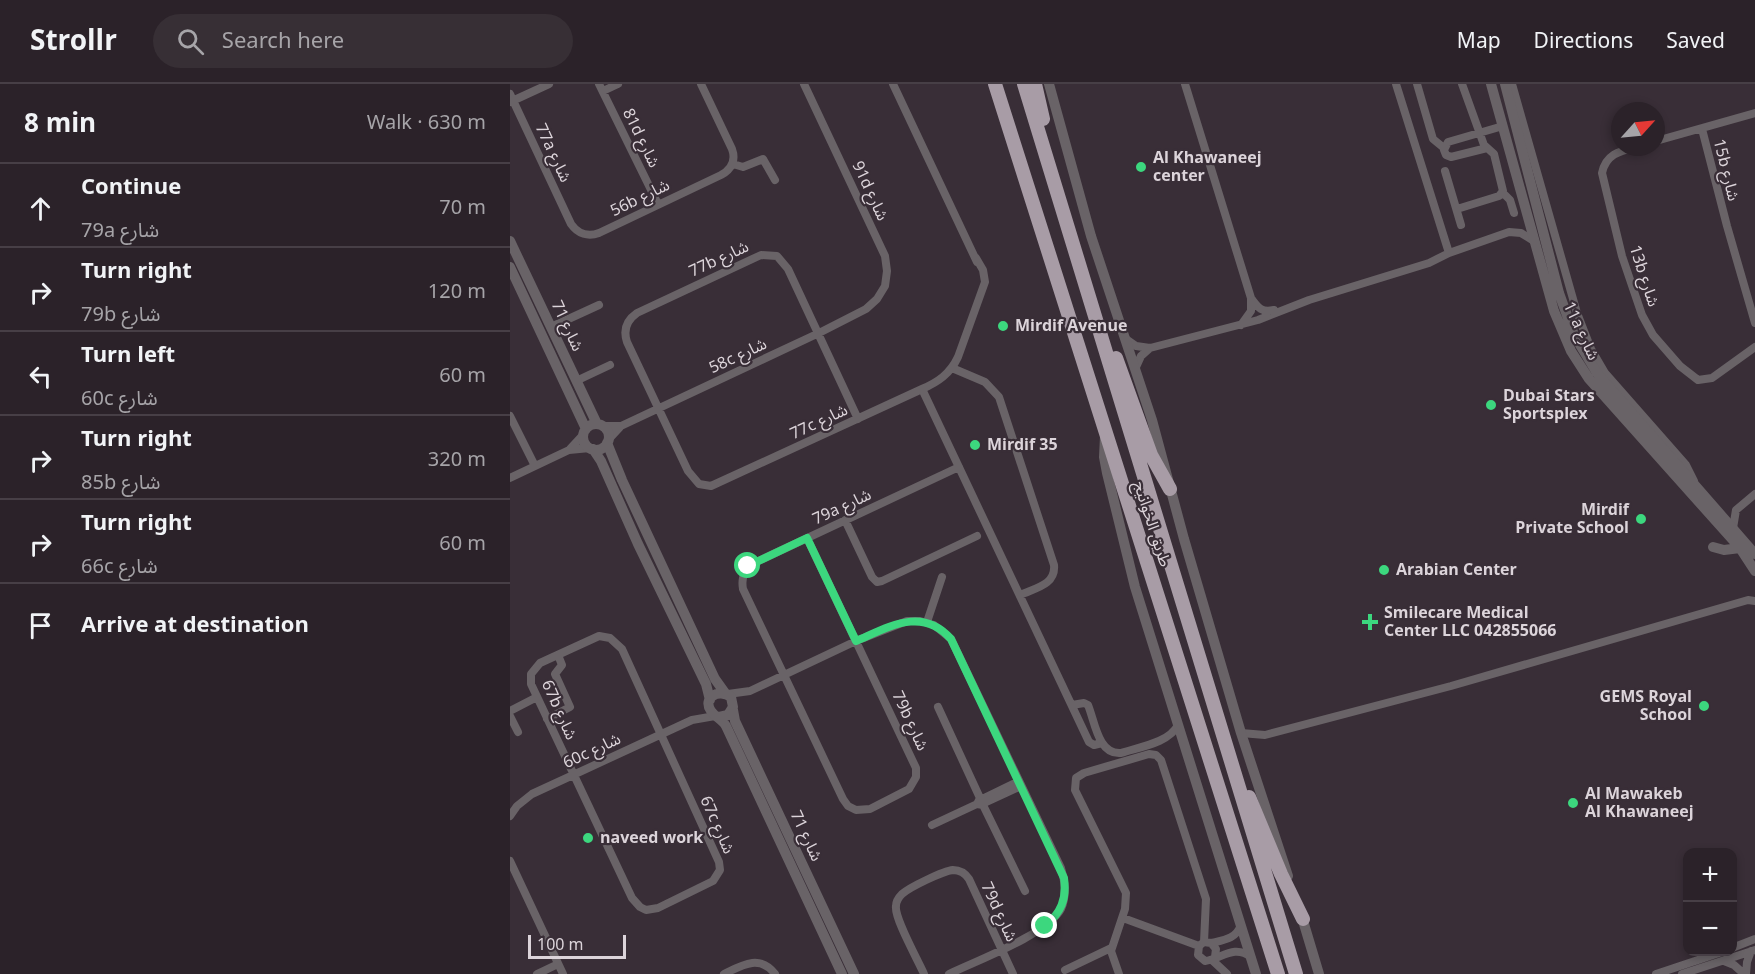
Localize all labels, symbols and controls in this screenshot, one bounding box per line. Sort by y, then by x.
text: Strollr [30,12,117,71]
search box [153,14,573,68]
text: Search here [222,18,344,64]
text: Map [1457,19,1501,63]
text: Directions [1534,19,1633,63]
text: Saved [1666,19,1725,63]
icon: search [174,25,207,58]
text: 8 min [24,96,96,151]
text: Walk · 630 m [367,102,486,144]
street label: 81d شارع [612,102,670,174]
north arrow [1611,102,1665,156]
street label: 77a شارع [524,117,582,189]
street label: 15b شارع [1702,135,1750,205]
place label: Al Khawaneej center [1153,141,1262,193]
street label: 91d شارع [841,155,899,227]
marker: Al Khawaneej center [1134,160,1148,174]
text: Continue [81,164,181,210]
street label: 56b شارع [604,169,676,227]
text: 70 m [439,187,486,229]
icon: ahead [24,192,57,225]
text: 79a شارع [81,210,159,252]
street label: 77b شارع [683,230,755,288]
street label: 13b شارع [1618,241,1670,311]
text: Turn right [81,248,192,294]
text: 120 m [428,271,486,313]
icon: right [24,276,57,309]
text: 79b شارع [81,294,160,336]
street label: شارع 71 [540,294,594,358]
street label: 11a شارع [1552,295,1610,367]
place label: Mirdif Avenue [1015,309,1127,343]
marker: Mirdif Avenue [996,319,1010,333]
street label: 58c شارع [703,328,773,384]
text: Turn left [81,332,175,378]
text: 60 m [439,355,486,397]
icon: left [24,360,57,393]
text: 60c شارع [81,378,158,420]
place label: Dubai Stars Sportsplex [1503,379,1595,431]
street label: 77c شارع [784,394,854,450]
marker: Dubai Stars Sportsplex [1484,398,1498,412]
text: Turn right [81,416,192,462]
place label: Mirdif 35 [987,428,1058,462]
marker: Mirdif 35 [968,438,982,452]
text: 320 m [428,439,486,481]
icon: right [24,444,57,477]
text: 85b شارع [81,462,160,504]
street label: طريق الخوانيج [1122,477,1182,572]
street label: 79a شارع [806,478,878,536]
place label: Mirdif Private School [1515,493,1630,545]
text: Turn right [81,500,192,546]
marker: Mirdif Private School [1634,512,1648,526]
text: 60 m [439,523,486,565]
icon: right [24,528,57,561]
text: 66c شارع [81,546,158,588]
route start [734,552,760,578]
place label: Arabian Center [1396,553,1517,587]
marker: Arabian Center [1377,563,1391,577]
place label: Smilecare Medical Center LLC 042855066 [1384,596,1556,648]
text: Arrive at destination [81,602,309,648]
icon: arrive [24,609,57,642]
marker: Smilecare Medical Center LLC 042855066 [1361,613,1379,631]
street label: 67b شارع [531,674,587,746]
place label: GEMS Royal School [1600,680,1692,732]
street label: 79b شارع [881,685,939,757]
marker: GEMS Royal School [1697,699,1711,713]
street label: 60c شارع [557,723,627,779]
place label: Al Mawakeb Al Khawaneej [1585,777,1694,829]
street label: 67c شارع [689,790,745,860]
marker: Al Mawakeb Al Khawaneej [1566,796,1580,810]
street label: شارع 71 [779,804,833,868]
place label: naveed work [600,821,703,855]
marker: naveed work [581,831,595,845]
map controls [1683,848,1737,956]
button: + [1683,848,1737,902]
street label: 79d شارع [970,876,1028,948]
button: − [1683,902,1737,956]
route end [1031,912,1057,938]
text: 100 m [537,928,584,962]
scale bar [528,932,626,960]

